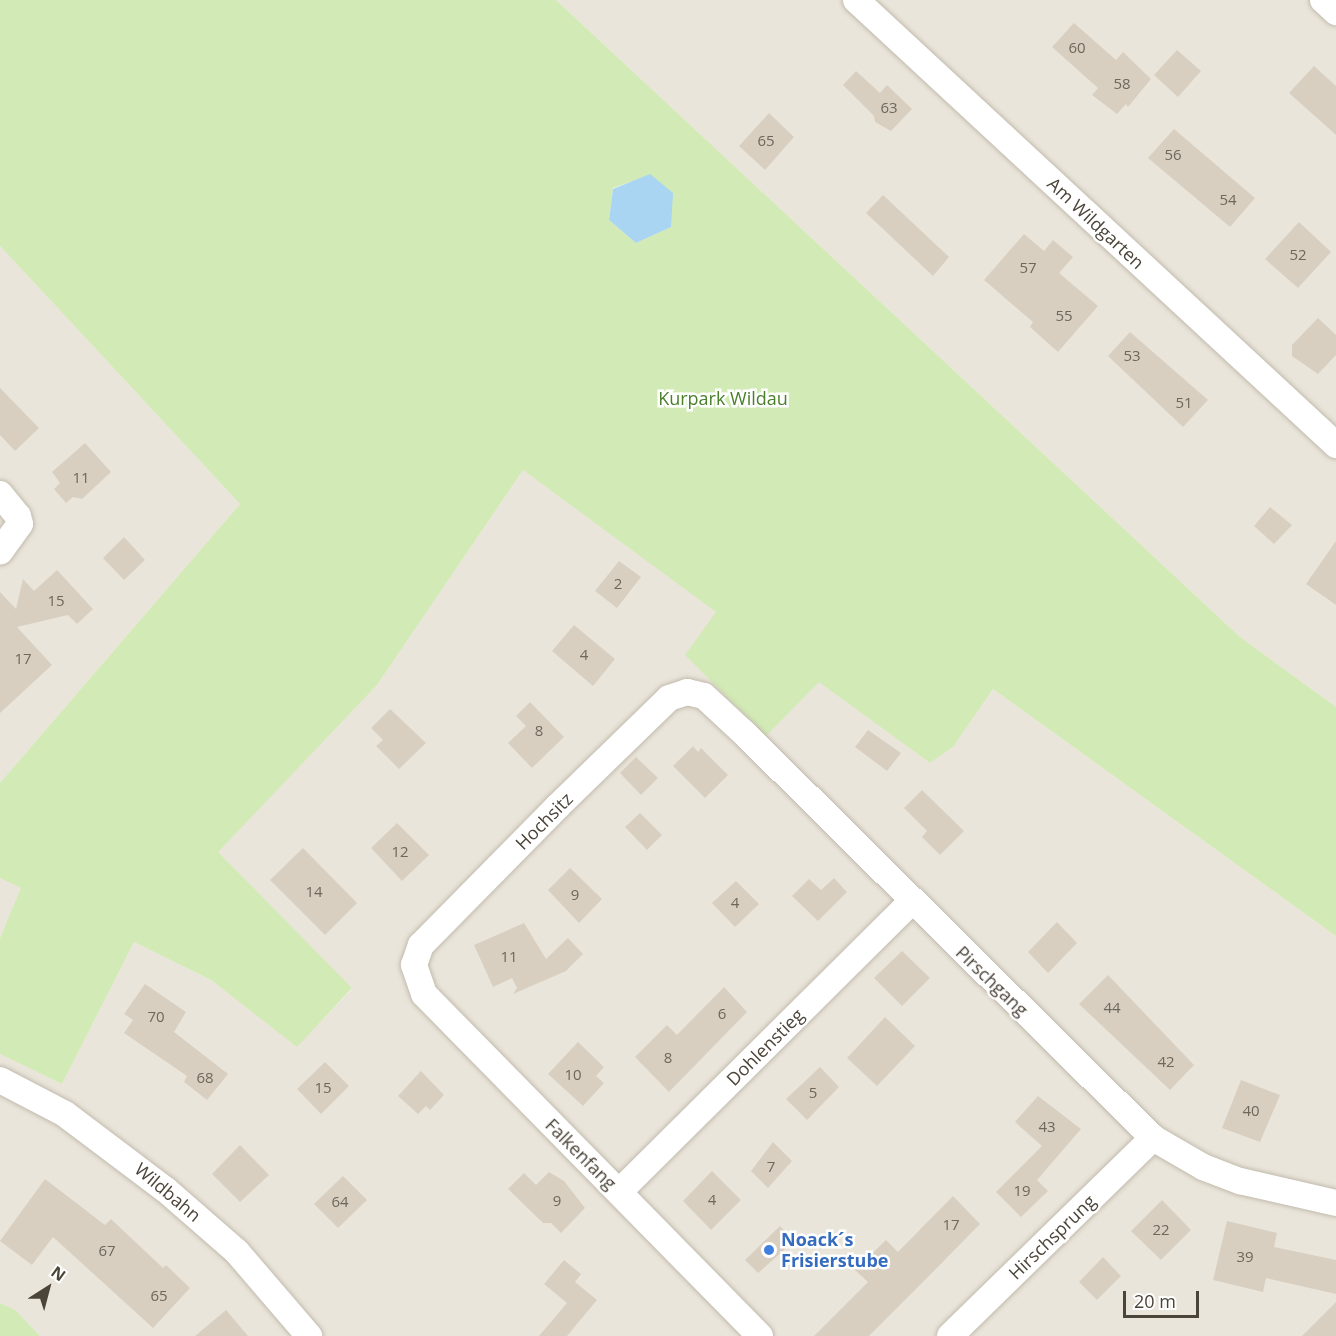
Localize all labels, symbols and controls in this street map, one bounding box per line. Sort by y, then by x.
house number: 60 [1068,39,1086,57]
house number: 58 [1113,75,1131,93]
house number: 63 [880,99,898,117]
house number: 65 [757,132,775,150]
house number: 56 [1164,146,1182,164]
street label: Am Wildgarten [1043,173,1149,273]
house number: 54 [1219,191,1237,209]
house number: 52 [1289,246,1307,264]
house number: 57 [1019,259,1037,277]
house number: 55 [1055,307,1073,325]
house number: 53 [1123,347,1141,365]
park label: Kurpark Wildau [658,387,788,409]
house number: 51 [1175,394,1193,412]
house number: 11 [72,469,90,487]
house number: 2 [614,575,622,593]
house number: 15 [47,592,65,610]
house number: 4 [580,646,588,664]
house number: 17 [14,650,32,668]
house number: 8 [535,722,543,740]
street label: Hochsitz [511,788,577,854]
house number: 12 [391,843,409,861]
house number: 14 [305,883,323,901]
house number: 9 [571,886,579,904]
house number: 4 [731,894,739,912]
street label: Pirschgang [952,941,1032,1021]
house number: 11 [500,948,518,966]
house number: 44 [1103,999,1121,1017]
street label: Dohlenstieg [722,1004,808,1090]
house number: 6 [718,1005,726,1023]
house number: 70 [147,1008,165,1026]
house number: 8 [664,1049,672,1067]
house number: 42 [1157,1053,1175,1071]
house number: 10 [564,1066,582,1084]
house number: 68 [196,1069,214,1087]
house number: 15 [314,1079,332,1097]
house number: 5 [809,1084,817,1102]
house number: 40 [1242,1102,1260,1120]
street label: Falkenfang [541,1114,621,1194]
house number: 43 [1038,1118,1056,1136]
street label: Wildbahn [130,1158,206,1226]
house number: 7 [767,1158,775,1176]
house number: 19 [1013,1182,1031,1200]
street label: Hirschsprung [1004,1190,1100,1284]
house number: 4 [708,1191,716,1209]
house number: 9 [553,1192,561,1210]
house number: 64 [331,1193,349,1211]
house number: 17 [942,1216,960,1234]
house number: 22 [1152,1221,1170,1239]
place label: Noack´s Frisierstube [781,1229,888,1272]
house number: 67 [98,1242,116,1260]
marker: Noack´s Frisierstube [762,1243,776,1257]
house number: 39 [1236,1248,1254,1266]
north arrow [18,1258,78,1318]
text: N [47,1261,70,1286]
scale bar [1126,1279,1202,1317]
house number: 65 [150,1287,168,1305]
text: 20 m [1134,1289,1176,1313]

